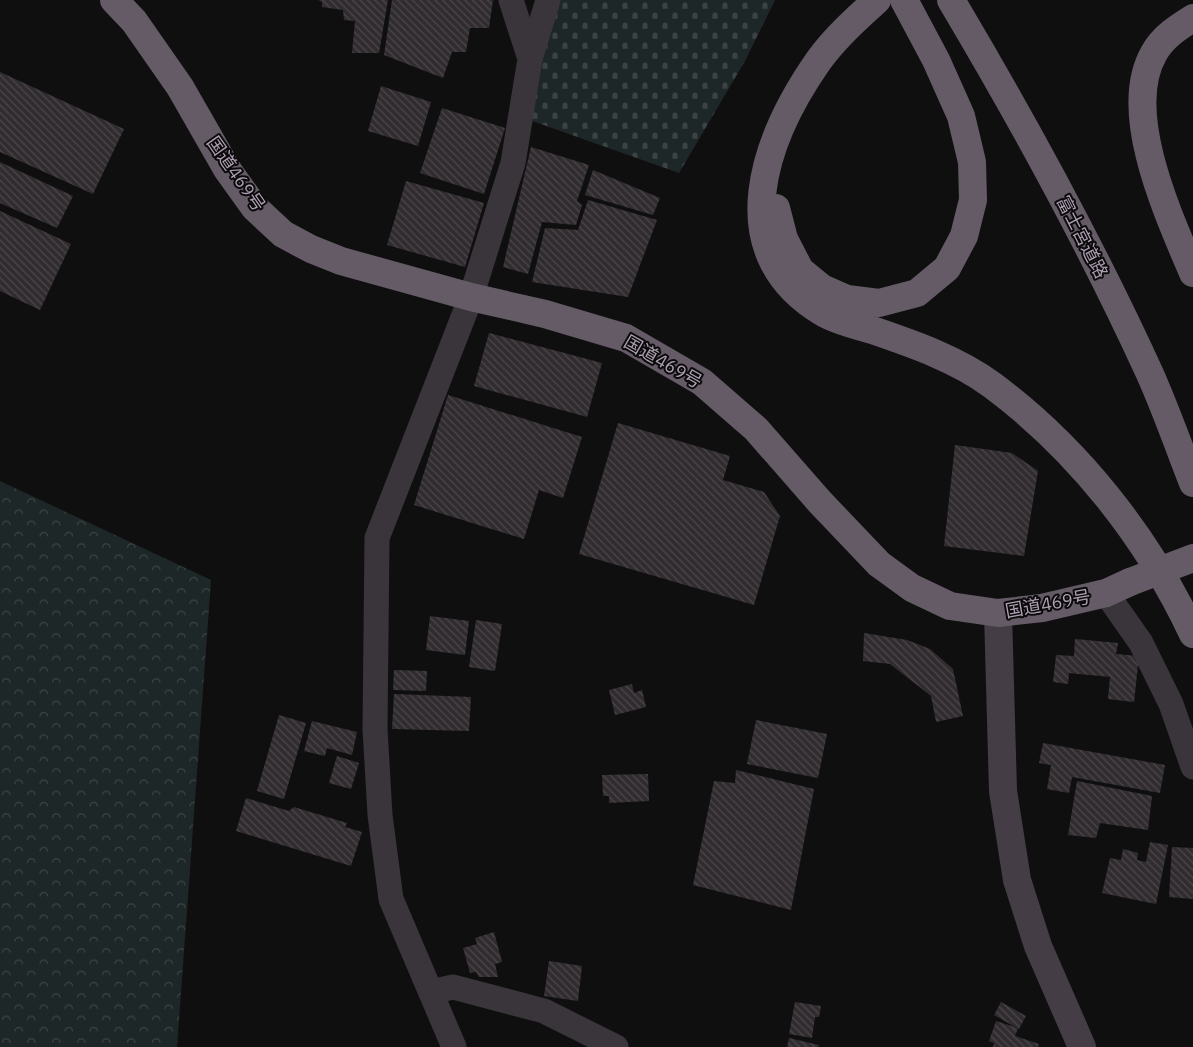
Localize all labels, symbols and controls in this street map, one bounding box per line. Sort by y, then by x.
street label: 国道469号 [202,132,271,216]
street label: 富士宮道路 [1052,191,1113,282]
street label: 国道469号 [620,330,706,393]
street label: 国道469号 [1003,585,1092,622]

